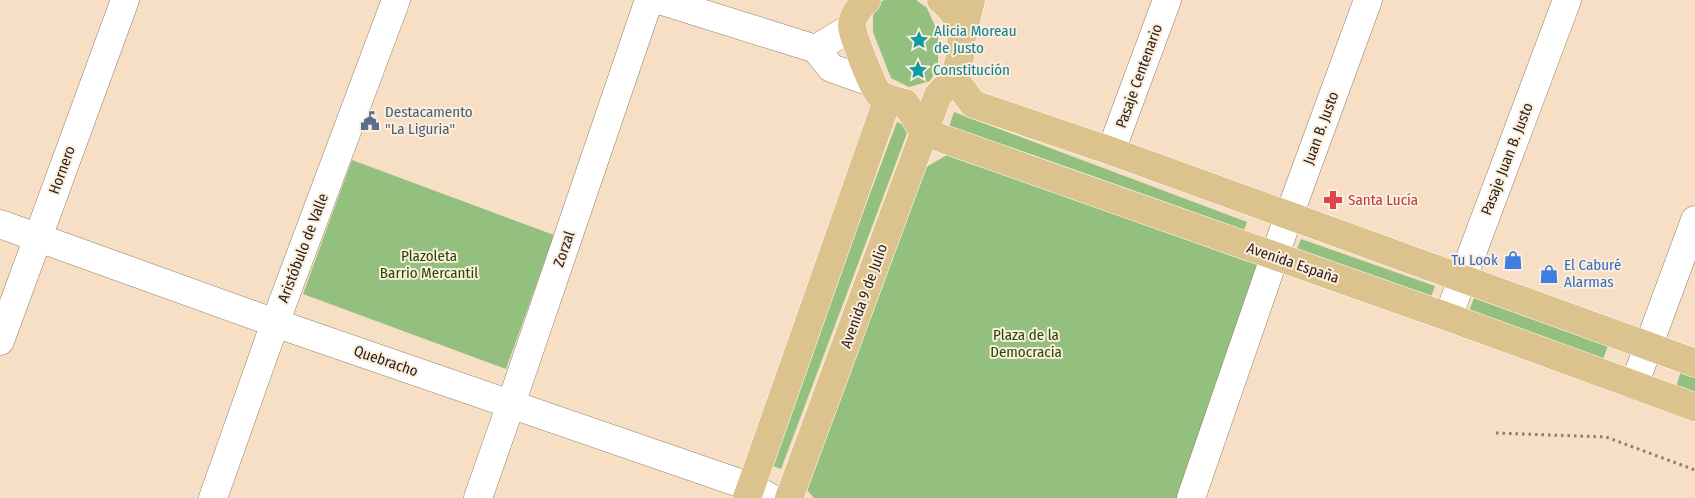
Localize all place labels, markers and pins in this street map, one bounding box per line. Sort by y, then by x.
place label: Alicia Moreau de Justo [934,22,1017,57]
place icon: Alicia Moreau de Justo [908,29,930,51]
place icon: Constitución [907,59,929,81]
place label: Constitución [933,61,1010,79]
place label: Destacamento "La Liguria" [385,103,473,138]
public building icon: Destacamento "La Liguria" [359,110,381,132]
pharmacy icon: Santa Lucía [1322,189,1344,211]
place label: Santa Lucía [1348,191,1418,209]
shop icon: Tu Look [1502,249,1524,271]
place label: Tu Look [1451,251,1498,269]
place label: El Caburé Alarmas [1564,256,1621,291]
shop icon: El Caburé Alarmas [1538,263,1560,285]

